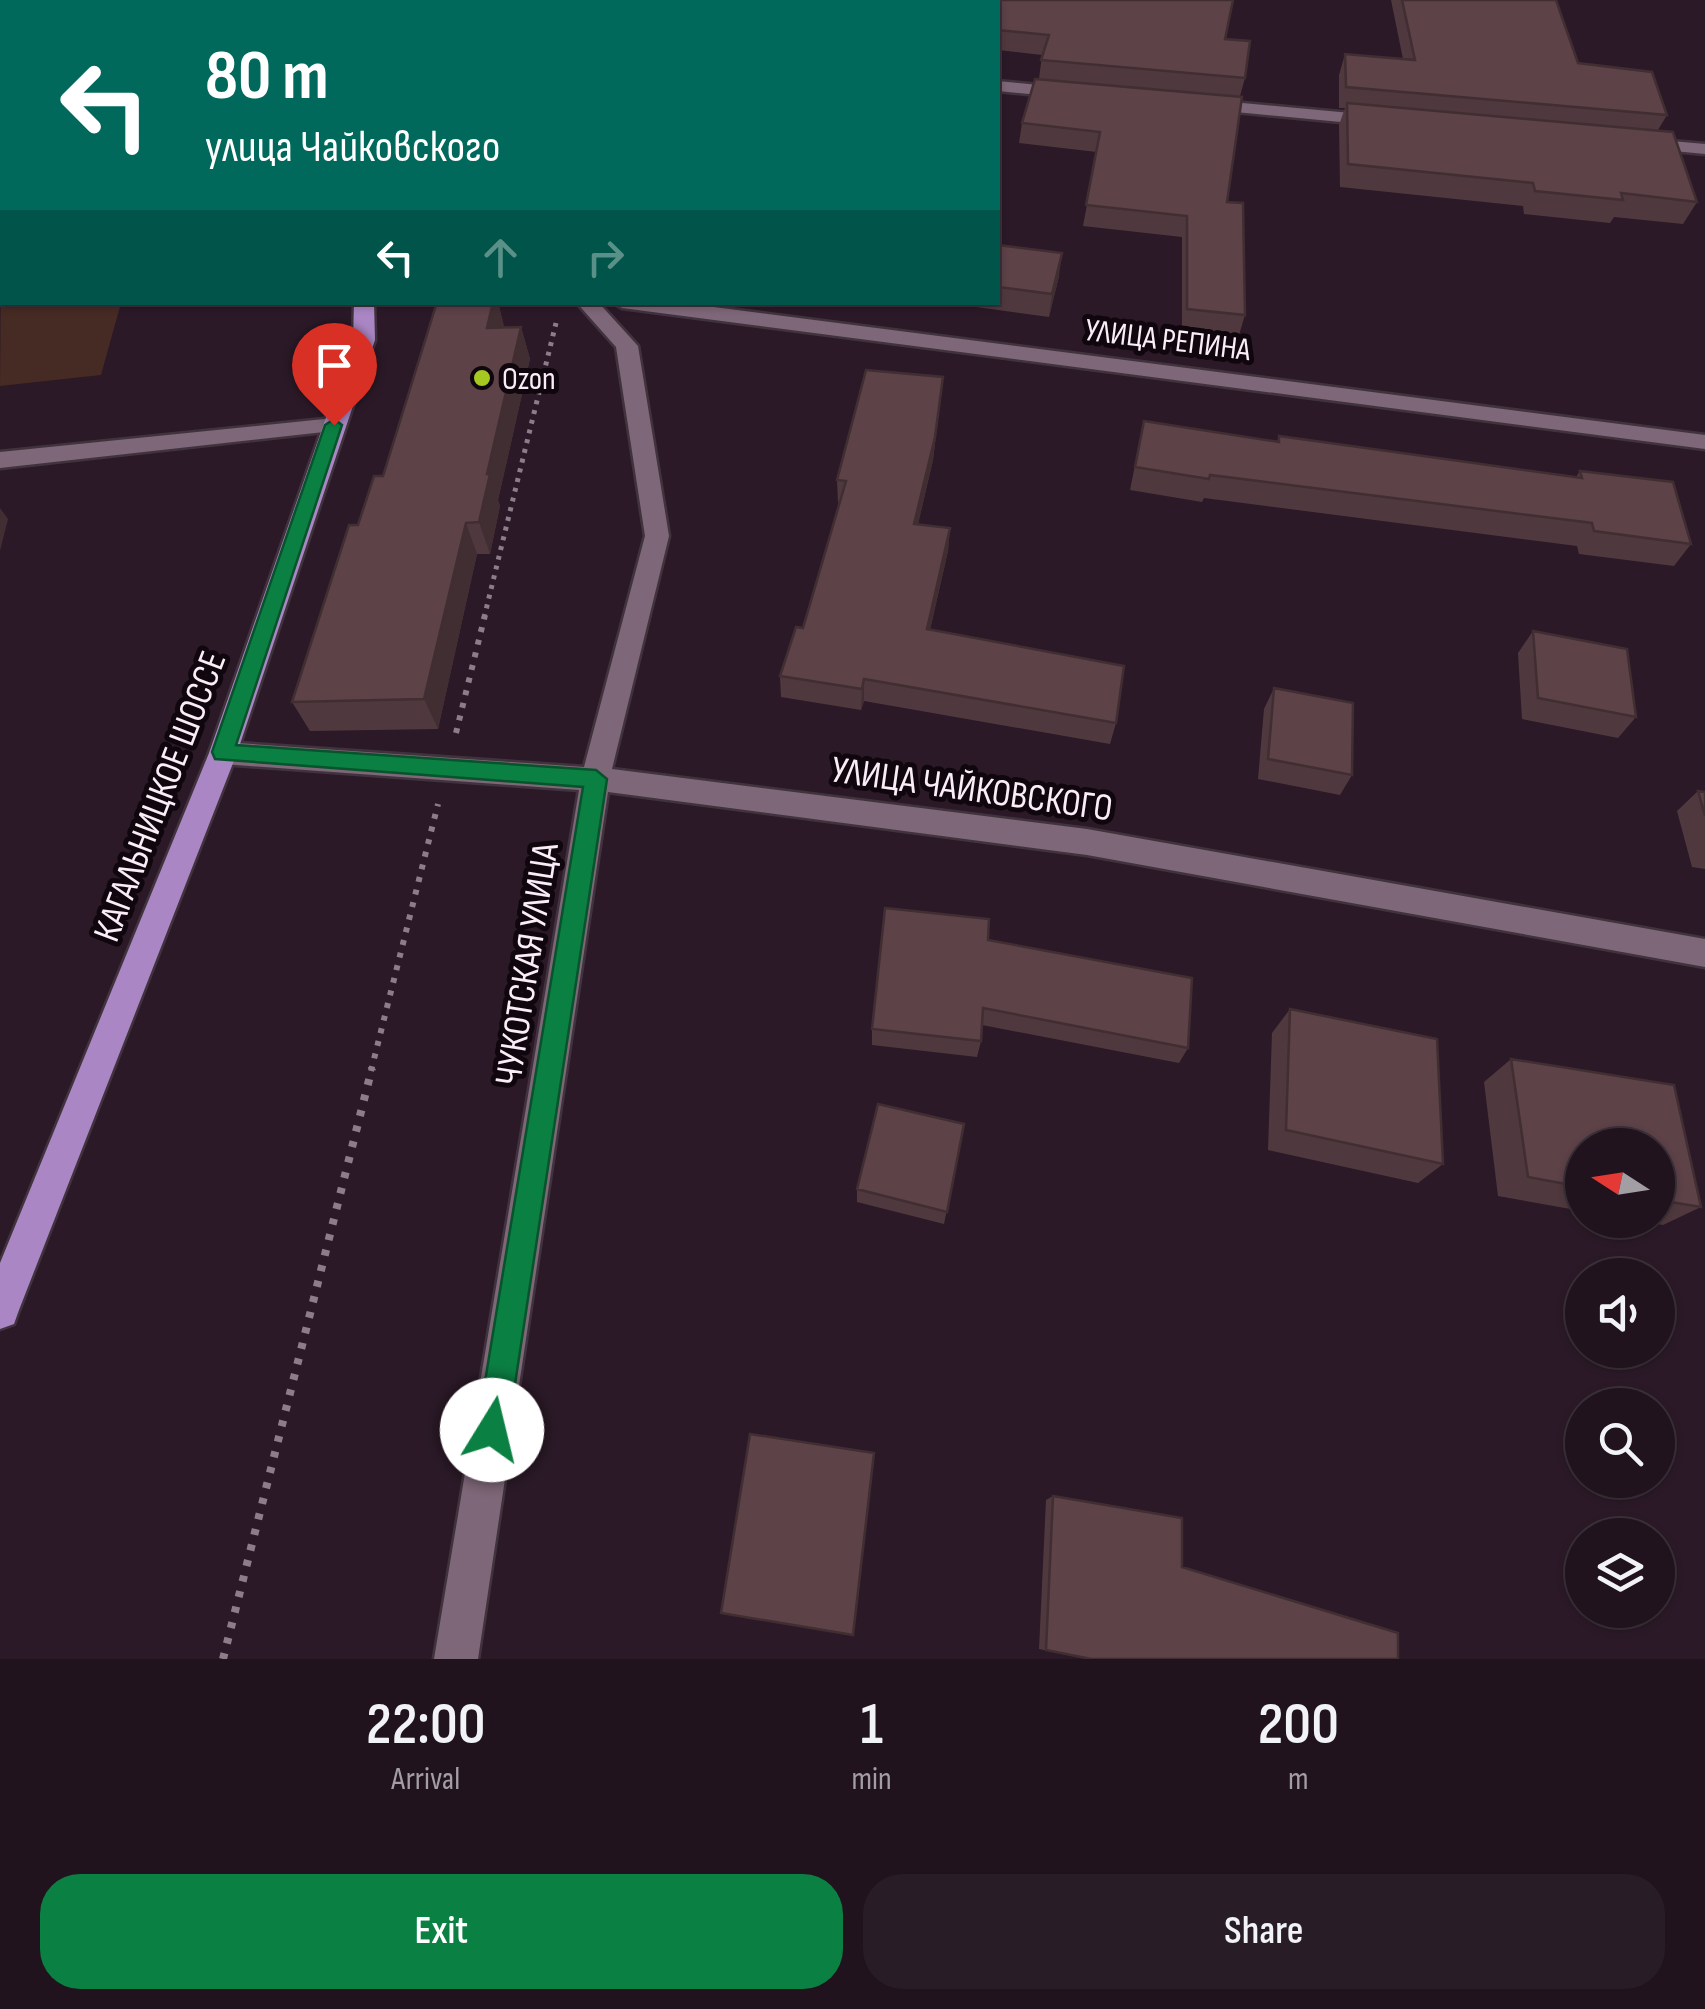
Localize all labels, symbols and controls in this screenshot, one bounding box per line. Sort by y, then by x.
text: 80 m [205,35,329,119]
icon: left [40,40,170,170]
text: улица Чайковского [205,120,500,175]
icon: left [368,230,423,285]
icon: ahead [473,230,528,285]
icon: right [578,230,633,285]
street label: УЛИЦА РЕПИНА [1083,311,1253,370]
pin [292,323,377,426]
icon: arrive [307,338,362,393]
place label: Ozon [502,360,556,399]
marker: Ozon [471,367,493,389]
street label: КАГАЛЬНИЦКОЕ ШОССЕ [84,645,236,948]
street label: УЛИЦА ЧАЙКОВСКОГО [828,747,1115,831]
street label: ЧУКОТСКАЯ УЛИЦА [486,839,569,1089]
north arrow [1565,1128,1675,1238]
map controls [1565,1128,1675,1628]
button: sound [1565,1258,1675,1368]
position arrow [440,1378,544,1482]
button: search [1565,1388,1675,1498]
button: layers [1565,1518,1675,1628]
text: 22:00 [366,1689,485,1761]
text: 1 [860,1689,883,1761]
text: 200 [1258,1689,1339,1761]
text: Arrival [391,1760,460,1799]
text: min [852,1760,892,1799]
text: m [1288,1760,1309,1799]
button: Exit [40,1874,843,1989]
button: Share [863,1874,1665,1989]

